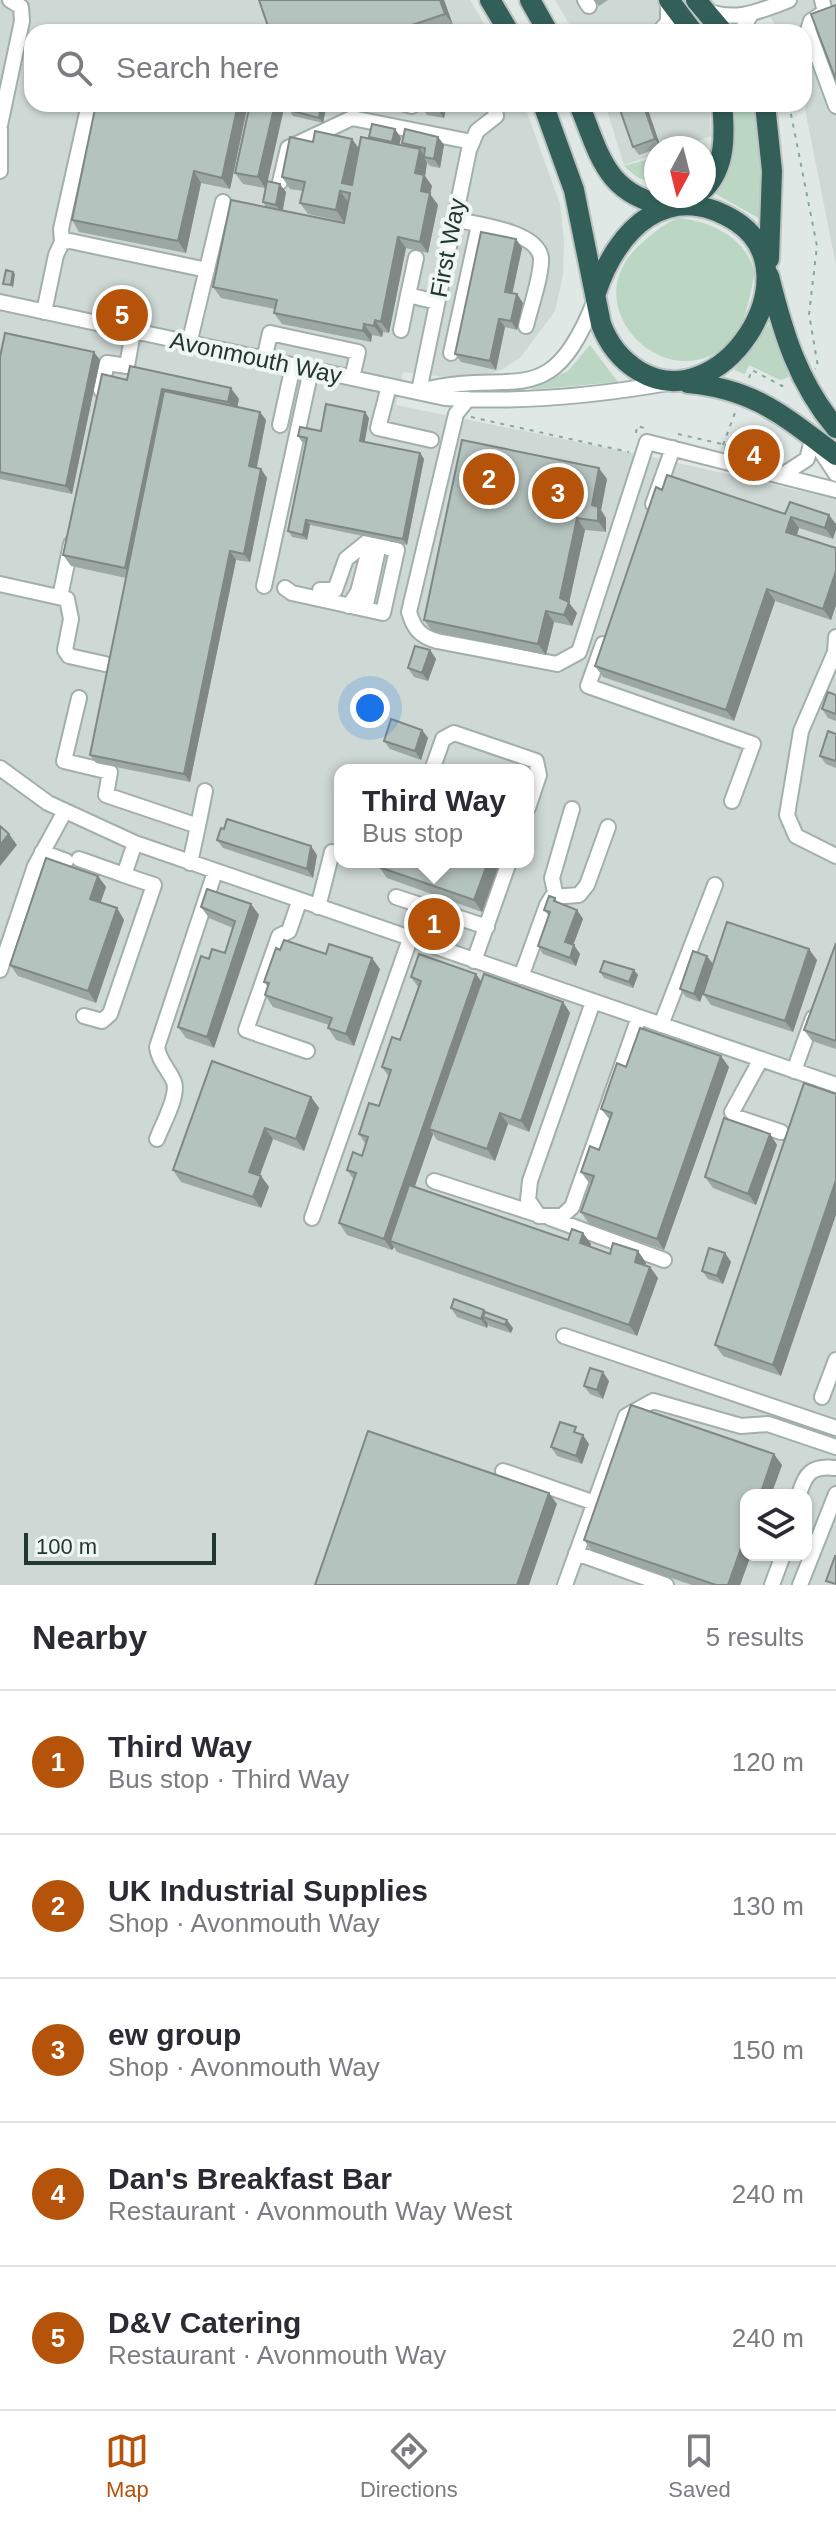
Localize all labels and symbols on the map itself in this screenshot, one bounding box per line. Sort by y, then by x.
north arrow [644,136,716,208]
street label: First Way [425,196,470,300]
pin: 5 [96,285,148,345]
street label: Avonmouth Way [168,326,344,389]
pin: 4 [728,425,780,485]
pin: 2 [463,449,515,509]
pin: 3 [532,463,584,523]
your location [350,688,390,728]
pin: 1 [408,894,460,954]
scale bar [24,1529,216,1565]

